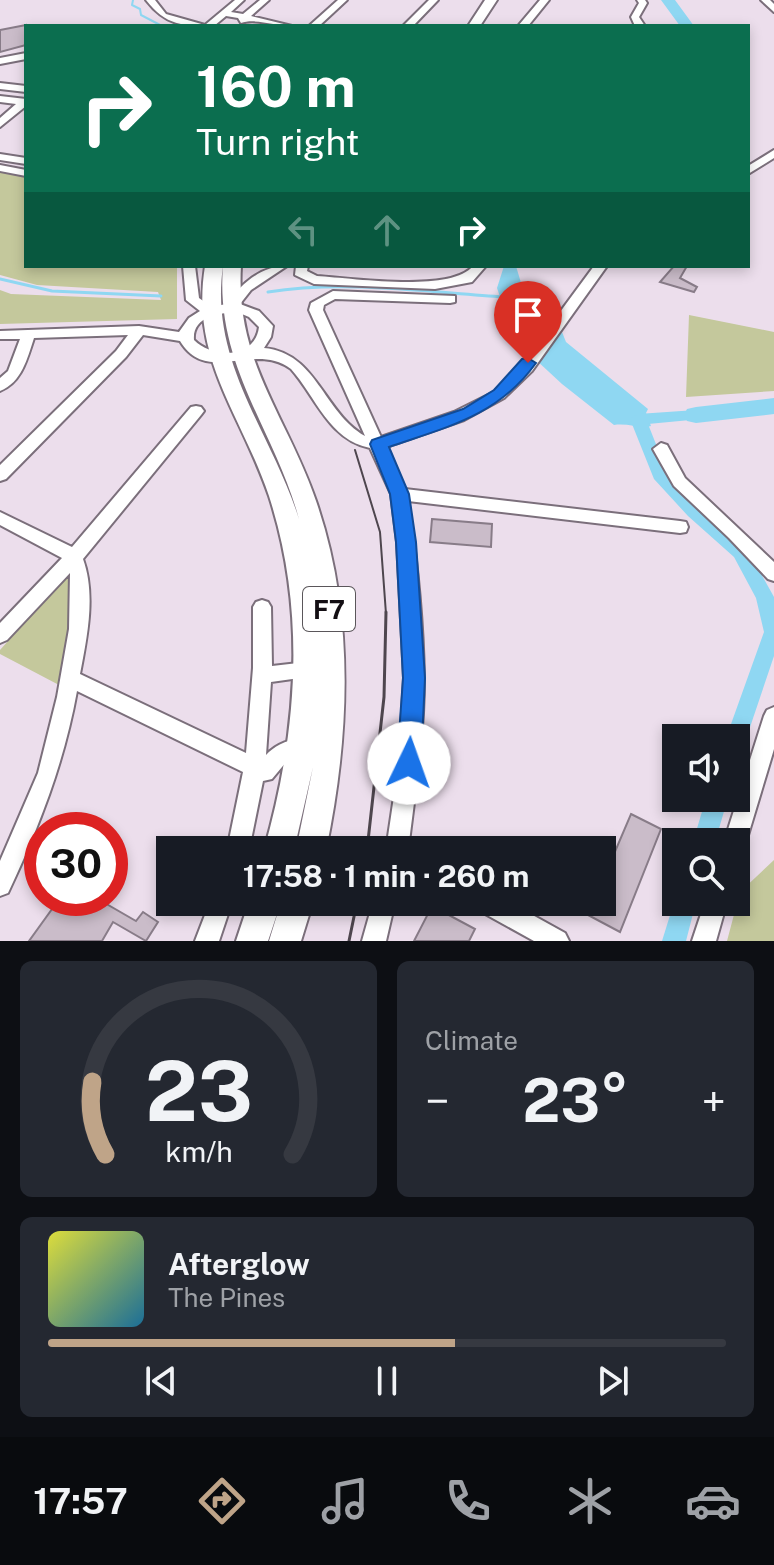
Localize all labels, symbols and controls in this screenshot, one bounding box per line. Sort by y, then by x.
text: 160 m [196,54,356,120]
icon: right [64,56,168,160]
text: Turn right [196,121,359,163]
icon: left [281,208,325,252]
icon: ahead [365,208,409,252]
icon: right [449,208,493,252]
pin [494,281,562,363]
icon: arrive [506,293,550,337]
road number: F7 [303,587,355,631]
position arrow [367,721,451,805]
map controls [662,724,750,916]
button: sound [662,724,750,812]
speed limit sign: 30 [24,812,128,916]
button: search [662,828,750,916]
text: 17:58 · 1 min · 260 m [243,858,529,894]
text: Climate [425,1025,518,1056]
text: 23 [144,1042,253,1140]
text: 23° [522,1065,629,1136]
text: − [425,1075,449,1127]
text: + [702,1075,726,1127]
text: km/h [165,1135,232,1168]
text: Afterglow [168,1246,310,1282]
text: The Pines [168,1282,285,1313]
icon: previous [139,1359,183,1403]
icon: pause [365,1359,409,1403]
icon: next [591,1359,635,1403]
icon: directions [194,1473,250,1529]
icon: music [317,1473,373,1529]
icon: phone [440,1473,496,1529]
icon: climate [562,1473,618,1529]
icon: car [685,1473,741,1529]
text: 17:57 [33,1480,128,1522]

